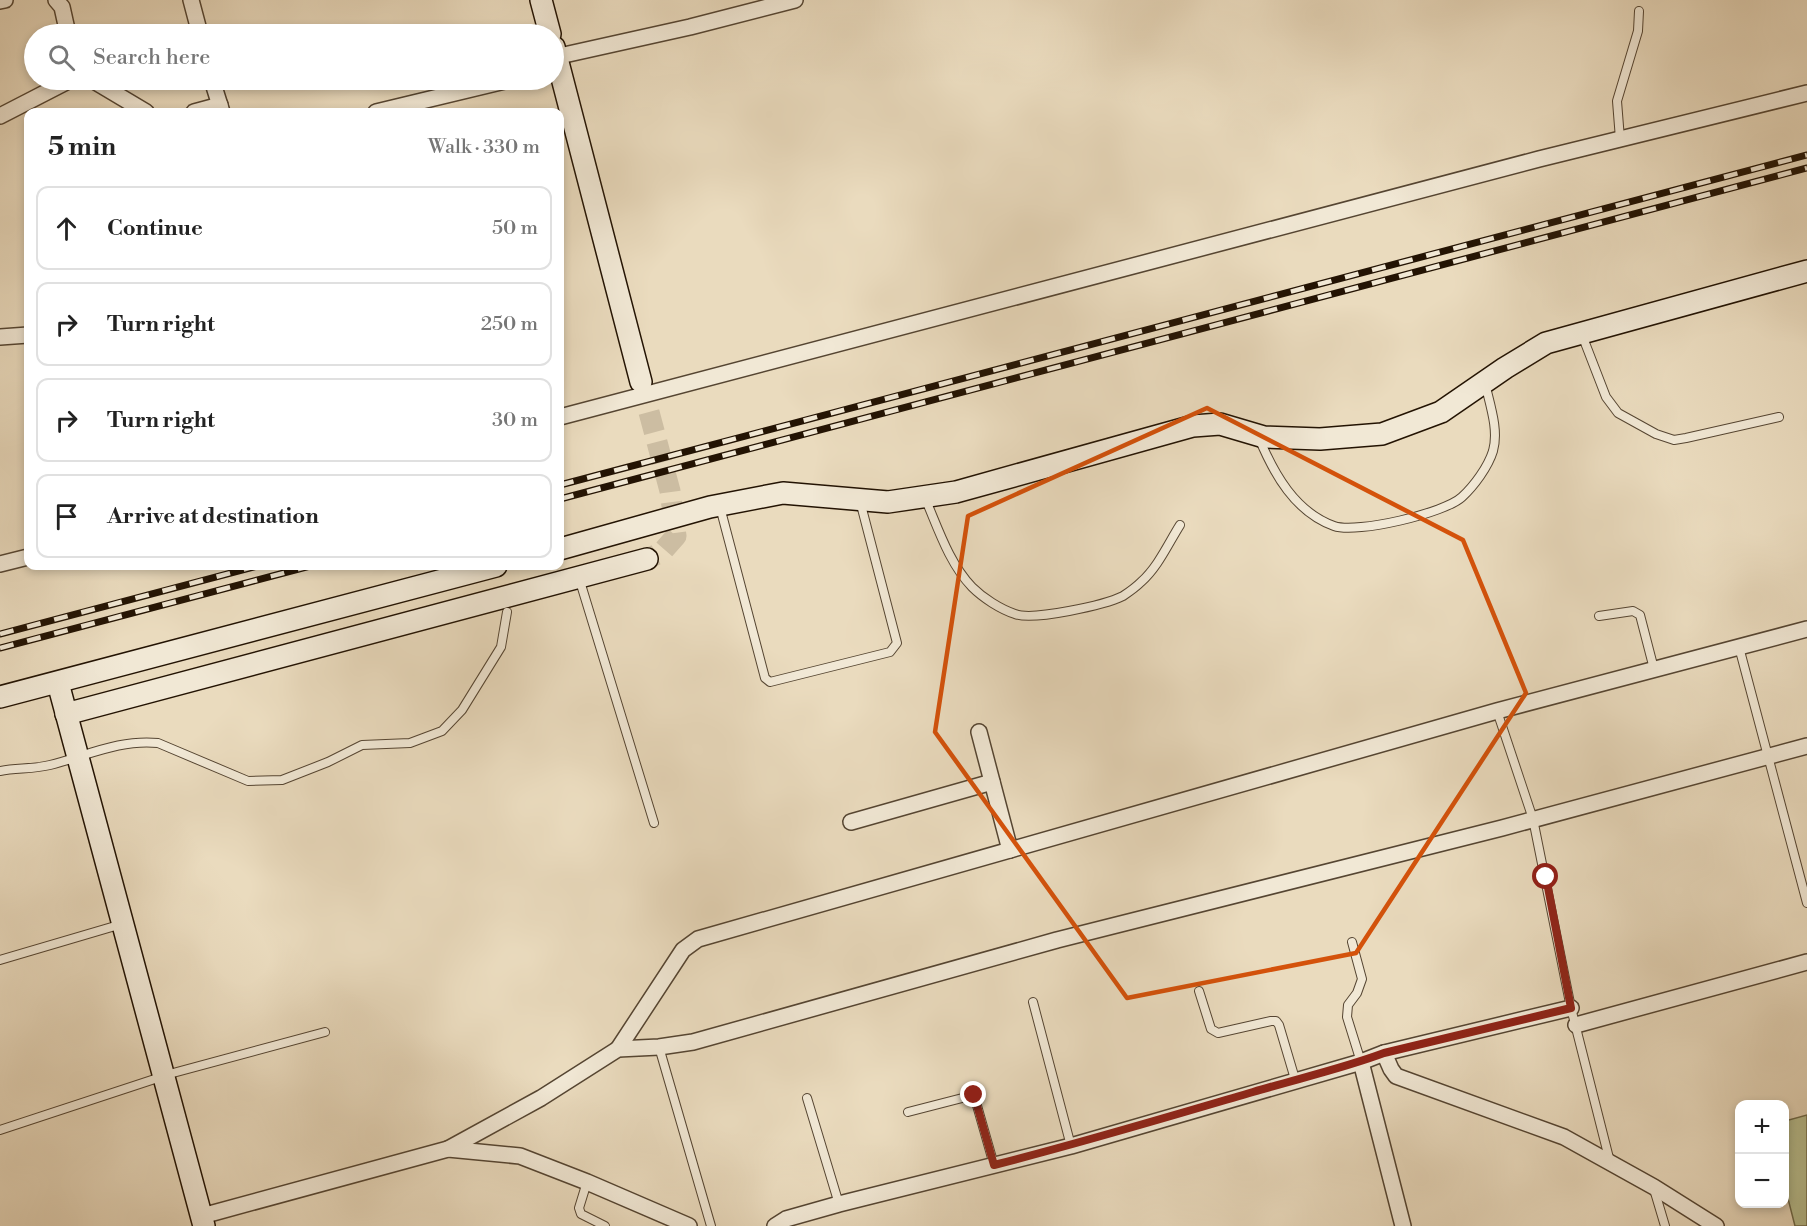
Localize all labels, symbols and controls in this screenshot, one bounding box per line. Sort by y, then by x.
search box [24,24,564,90]
icon: search [45,41,78,74]
text: Search here [93,44,210,71]
text: 5 min [48,131,116,163]
text: Walk · 330 m [428,135,540,160]
icon: ahead [50,212,83,245]
text: Continue [107,215,203,242]
text: 50 m [492,216,538,241]
icon: right [50,308,83,341]
text: Turn right [107,311,215,338]
text: 250 m [481,312,538,337]
icon: right [50,404,83,437]
text: Turn right [107,407,215,434]
text: 30 m [492,408,538,433]
icon: arrive [50,500,83,533]
text: Arrive at destination [107,503,319,530]
route start [1532,863,1558,889]
route end [960,1081,986,1107]
map controls [1735,1100,1789,1208]
button: + [1735,1100,1789,1154]
button: − [1735,1154,1789,1208]

